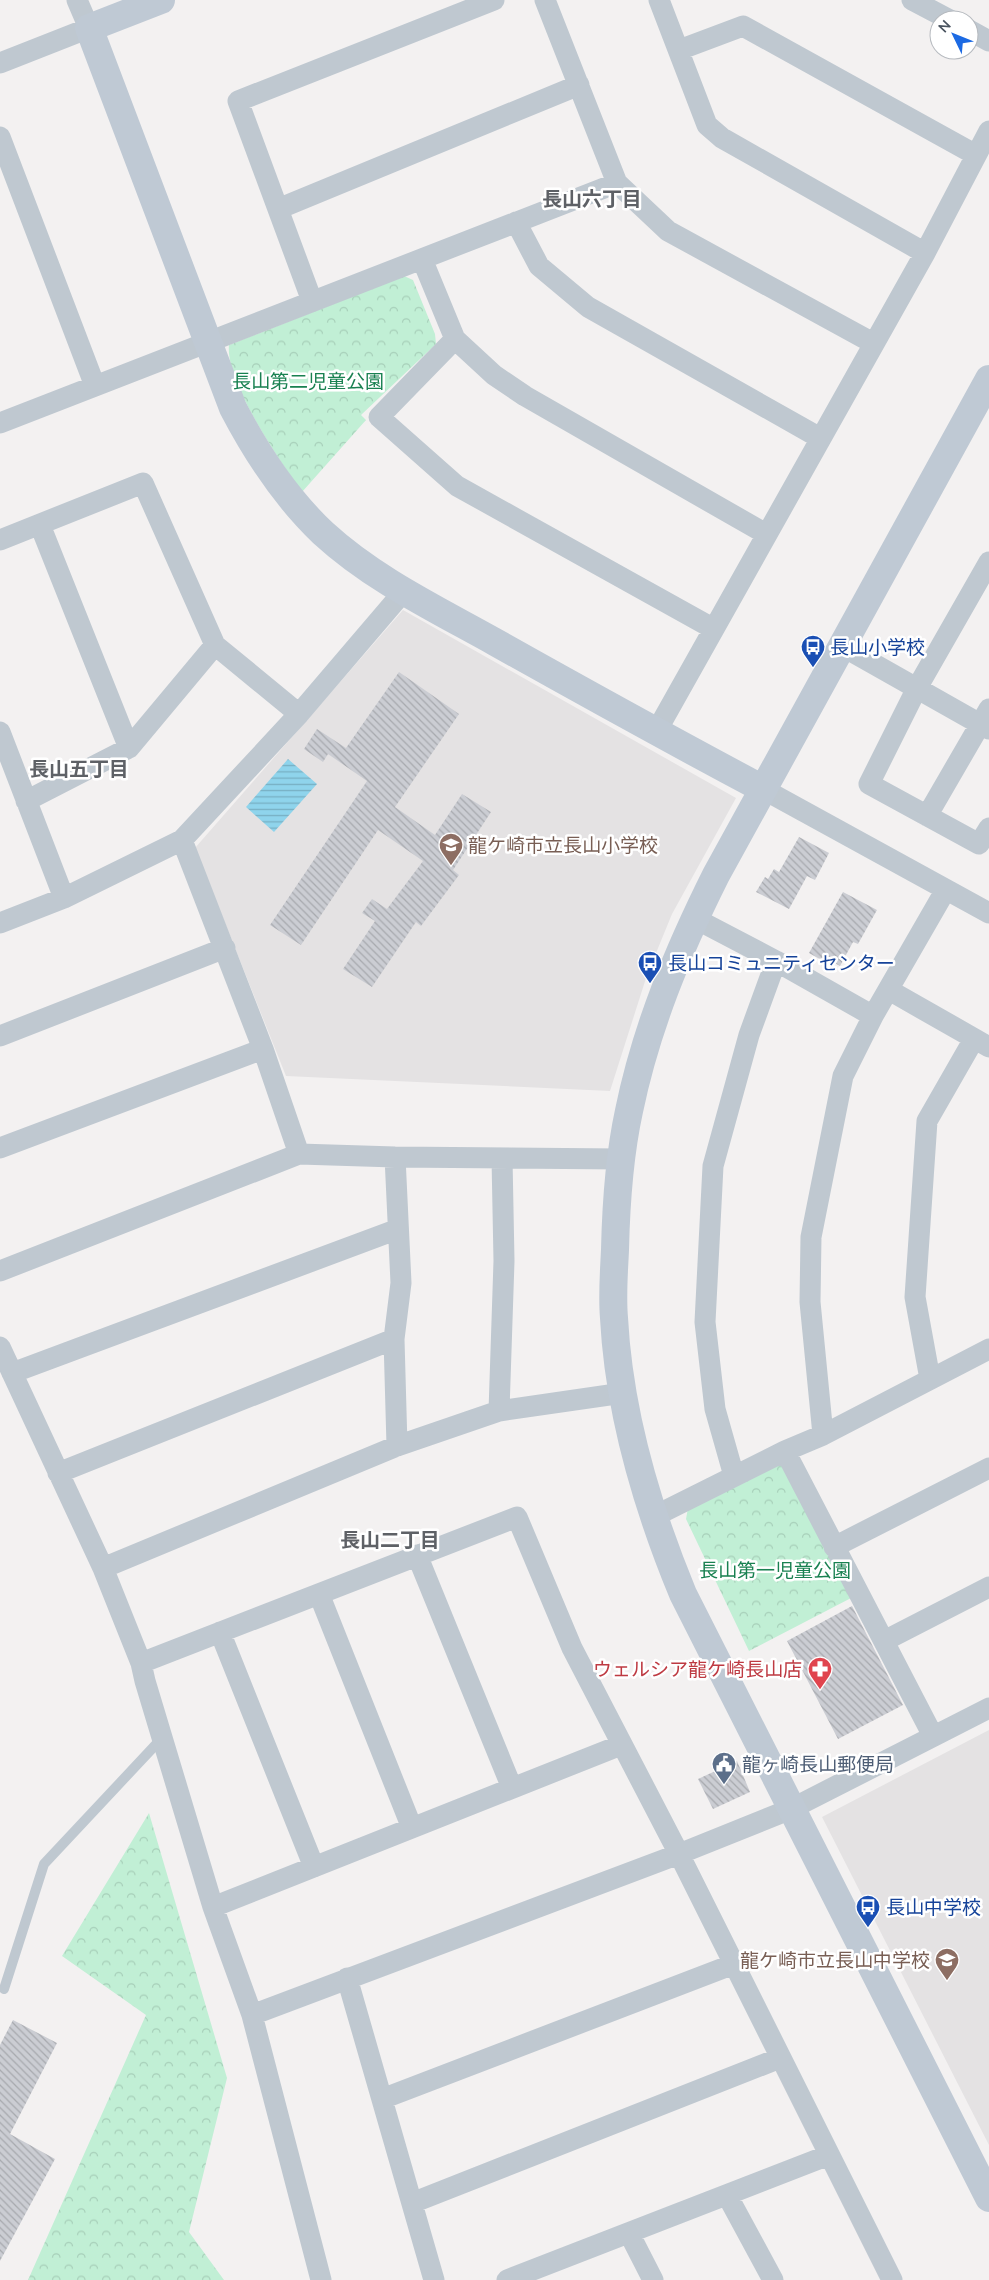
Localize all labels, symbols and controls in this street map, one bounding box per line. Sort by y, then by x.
north arrow [929,10,979,60]
text: N [934,16,955,36]
district label: 長山六丁目 [542,186,642,211]
park label: 長山第二児童公園 [232,369,384,393]
bus stop icon: 長山小学校 [800,634,826,668]
place label: 長山小学校 [830,635,925,659]
district label: 長山五丁目 [29,756,129,781]
school or university icon: 龍ケ崎市立長山小学校 [438,832,464,866]
place label: 龍ケ崎市立長山小学校 [468,833,658,857]
bus stop icon: 長山コミュニティセンター [637,950,663,984]
place label: 長山コミュニティセンター [668,951,895,975]
district label: 長山二丁目 [340,1527,440,1552]
park label: 長山第一児童公園 [699,1558,851,1582]
pharmacy icon: ウェルシア龍ケ崎長山店 [807,1656,833,1690]
place label: ウェルシア龍ケ崎長山店 [593,1657,802,1681]
public building icon: 龍ヶ崎長山郵便局 [711,1751,737,1785]
place label: 龍ヶ崎長山郵便局 [742,1752,894,1776]
bus stop icon: 長山中学校 [855,1894,881,1928]
place label: 長山中学校 [886,1895,981,1919]
school or university icon: 龍ケ崎市立長山中学校 [934,1947,960,1981]
place label: 龍ケ崎市立長山中学校 [740,1948,930,1972]

